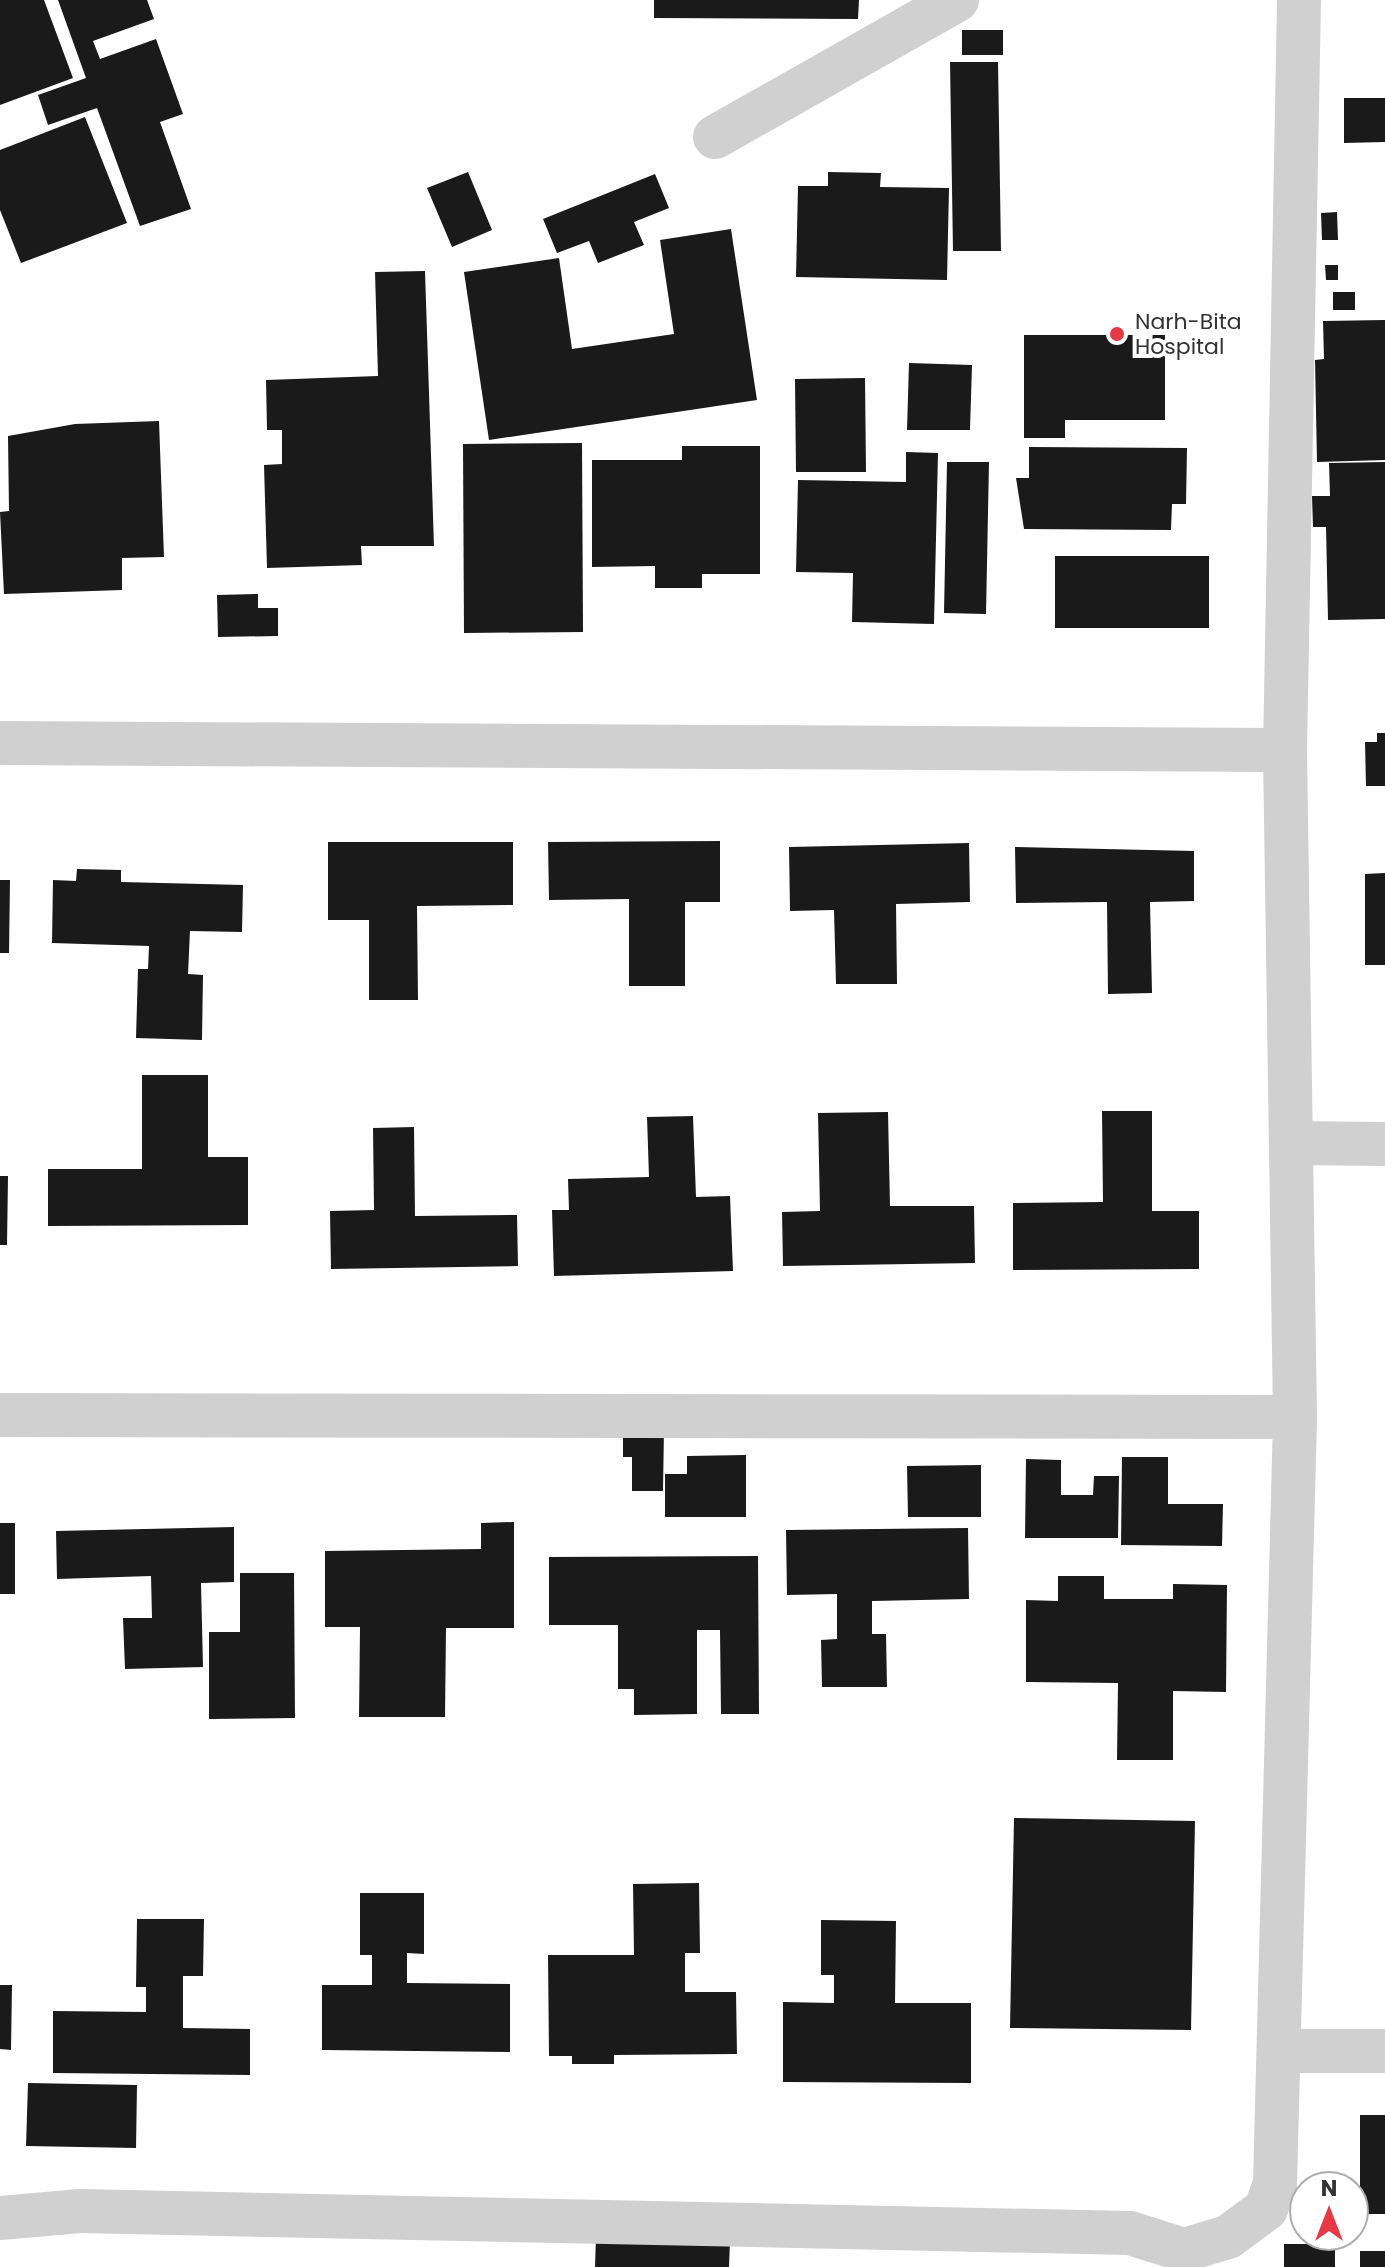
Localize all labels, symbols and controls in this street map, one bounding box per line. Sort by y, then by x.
place label: Narh-Bita Hospital [1135,308,1242,360]
marker: Narh-Bita Hospital [1106,323,1128,345]
north arrow [1289,2171,1369,2251]
text: N [1321,2173,1337,2204]

